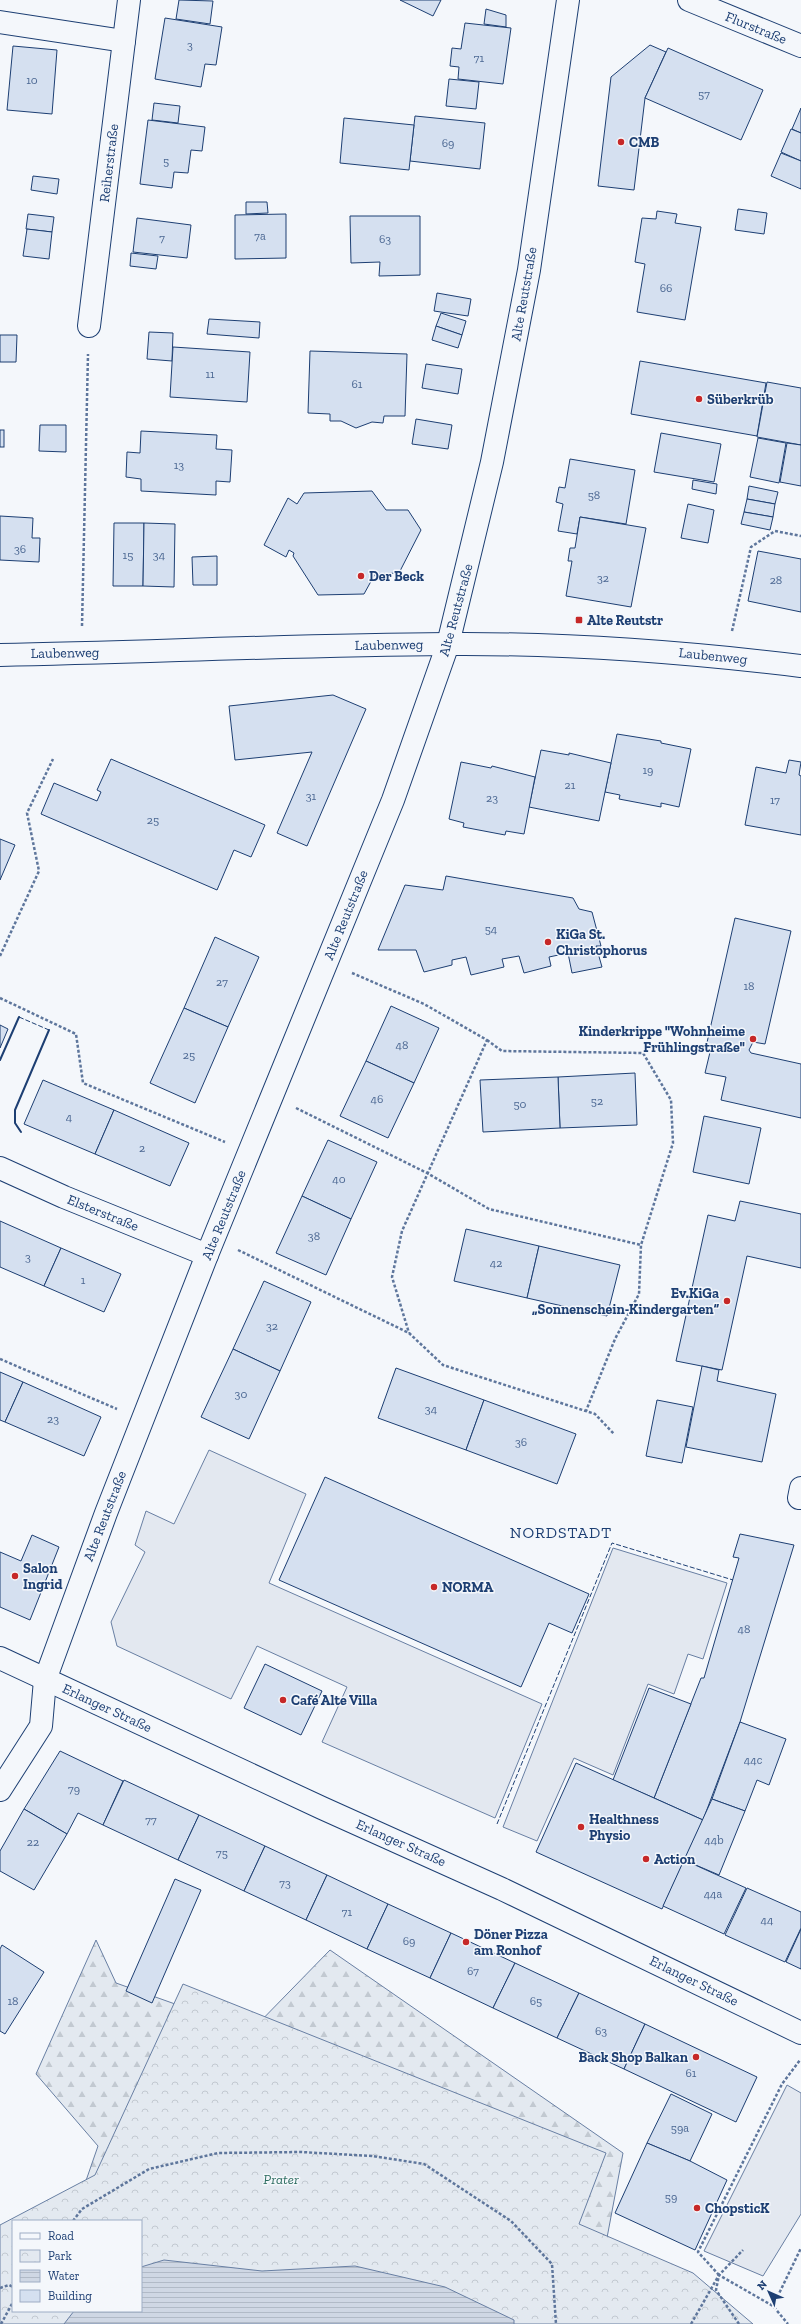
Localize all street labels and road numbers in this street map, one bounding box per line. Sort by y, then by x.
street label: Flurstraße [723,8,790,48]
street label: Reiherstraße [96,122,122,203]
street label: Alte Reutstraße [507,245,541,343]
street label: Alte Reutstraße [435,561,477,658]
street label: Laubenweg [354,636,424,654]
street label: Laubenweg [30,644,100,662]
street label: Laubenweg [678,644,748,668]
street label: Alte Reutstraße [320,867,372,962]
street label: Alte Reutstraße [198,1167,250,1262]
street label: Elsterstraße [65,1191,142,1235]
street label: Alte Reutstraße [80,1468,130,1564]
street label: Erlanger Straße [60,1680,155,1736]
street label: Erlanger Straße [353,1816,449,1871]
street label: Erlanger Straße [647,1952,742,2010]

